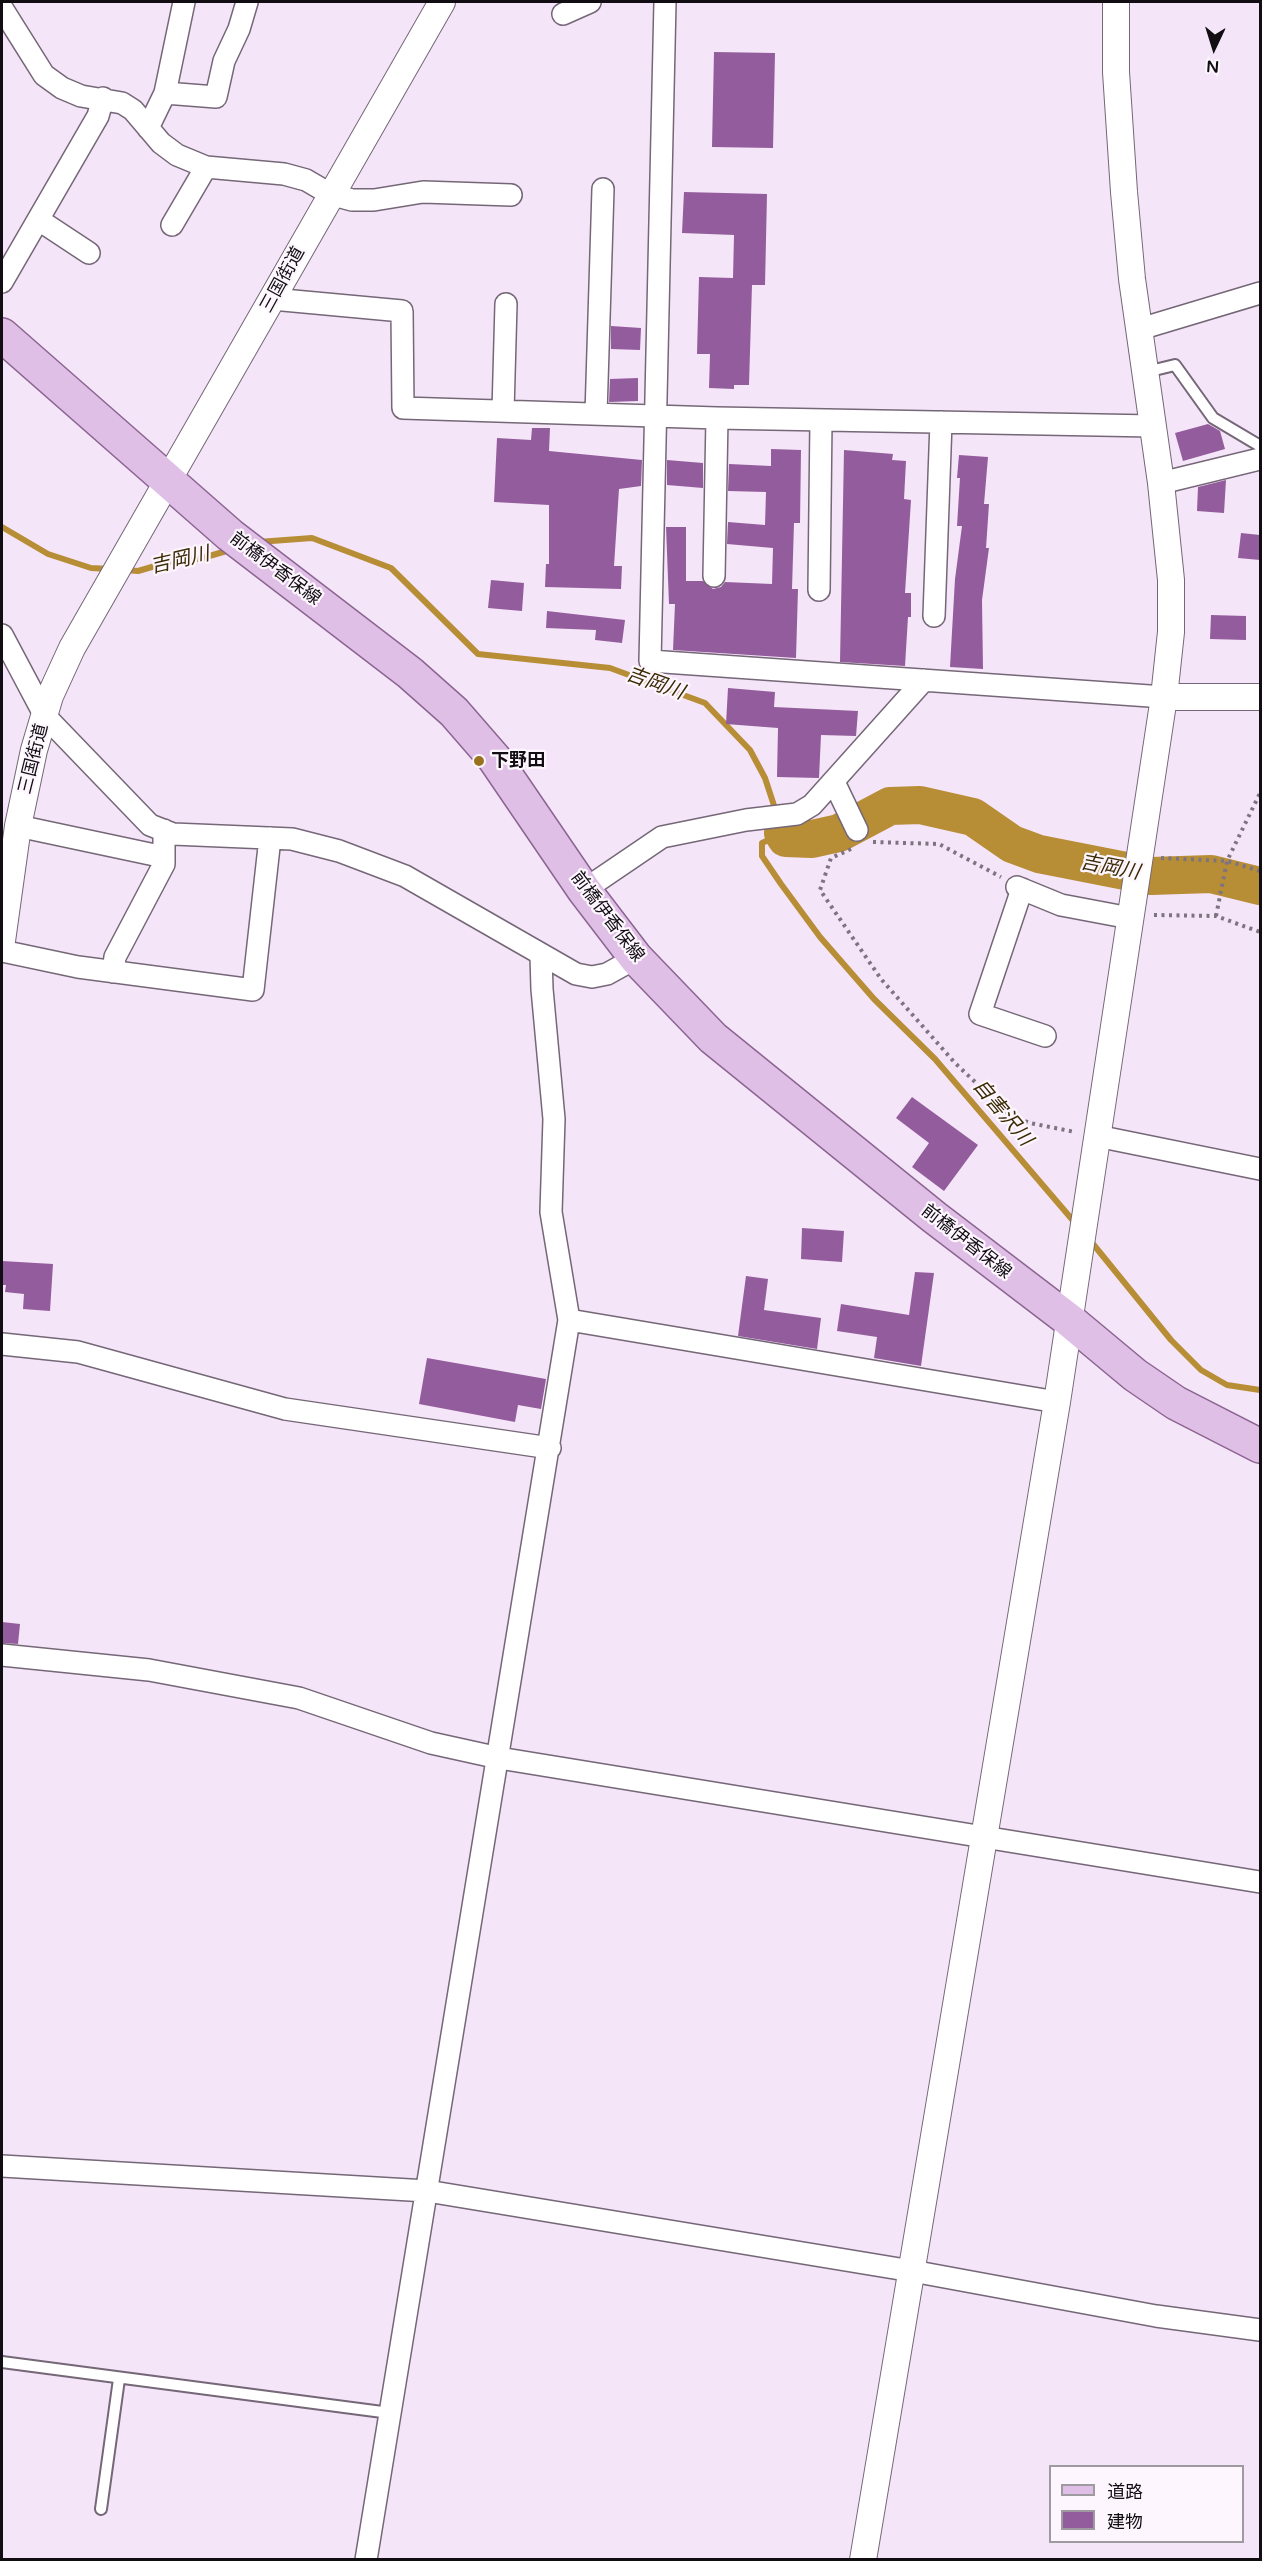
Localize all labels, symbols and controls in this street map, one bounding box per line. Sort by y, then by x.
north arrow [1184,18,1244,78]
text: N [1206,56,1220,76]
street label: 三国街道 [256,243,310,317]
street label: 前橋伊香保線 [225,528,325,610]
water label: 吉岡川 [148,543,212,579]
water label: 吉岡川 [623,662,687,706]
street label: 三国街道 [15,721,53,797]
place label: 下野田 [491,750,545,772]
marker: 下野田 [472,754,486,768]
water label: 吉岡川 [1078,850,1142,886]
street label: 前橋伊香保線 [566,867,648,967]
water label: 自害沢川 [967,1075,1037,1151]
street label: 前橋伊香保線 [917,1200,1015,1284]
legend [1049,2465,1244,2543]
text: 道路 [1107,2481,1143,2503]
text: 建物 [1107,2511,1143,2533]

